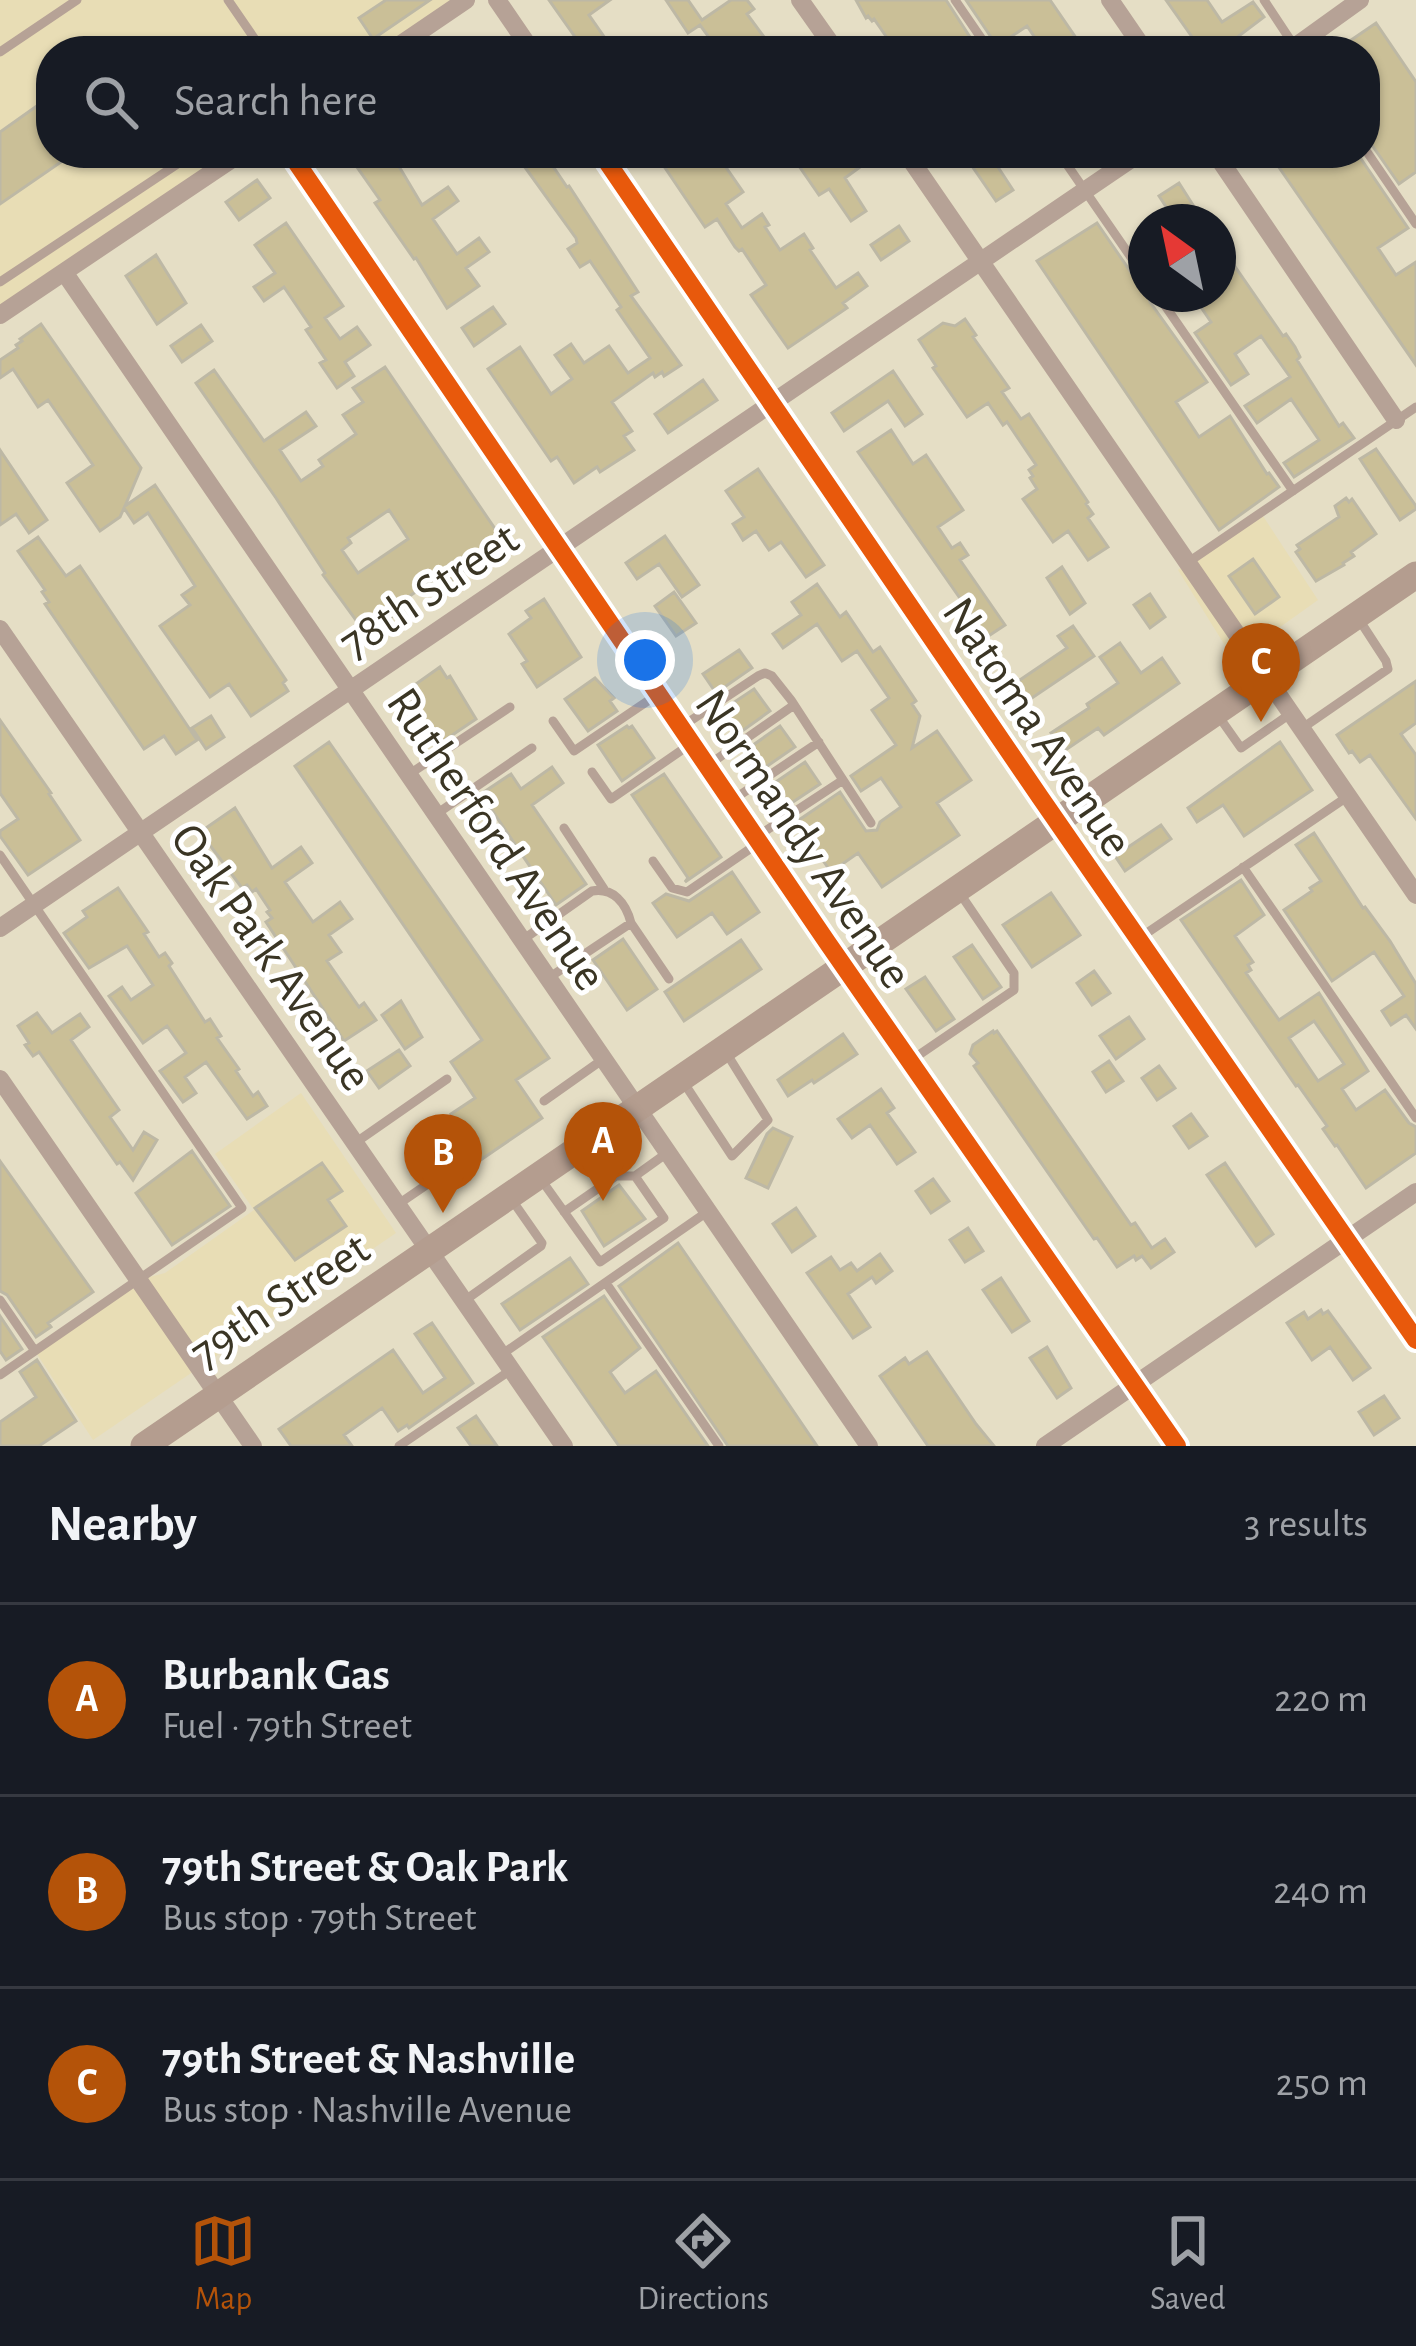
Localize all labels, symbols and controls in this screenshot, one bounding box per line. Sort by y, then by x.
search box [36,36,1380,168]
icon: search [78,69,144,135]
text: Search here [174,79,377,124]
north arrow [1128,204,1236,312]
street label: 78th Street [332,515,528,668]
street label: Natoma Avenue [933,590,1140,866]
pin: C [1222,623,1300,722]
your location [615,630,675,690]
street label: Rutherford Avenue [377,680,614,999]
street label: Normandy Avenue [685,682,920,998]
street label: Oak Park Avenue [161,816,380,1100]
pin: A [564,1102,642,1201]
pin: B [404,1114,482,1213]
street label: 79th Street [183,1225,379,1378]
text: Nearby [48,1499,197,1550]
text: 3 results [1244,1505,1368,1544]
text: Burbank Gas [162,1653,390,1698]
text: A [75,1680,99,1719]
text: 220 m [1274,1680,1368,1719]
text: Fuel · 79th Street [162,1707,412,1746]
text: 79th Street & Oak Park [162,1845,568,1890]
text: B [76,1872,98,1911]
text: 240 m [1273,1872,1368,1911]
text: Bus stop · 79th Street [162,1899,476,1938]
text: 79th Street & Nashville [162,2037,575,2082]
text: C [77,2064,97,2103]
text: 250 m [1276,2064,1368,2103]
text: Bus stop · Nashville Avenue [162,2091,572,2130]
tab: Map [190,2208,256,2320]
tab: Directions [637,2208,769,2320]
tab: Saved [1150,2208,1225,2320]

